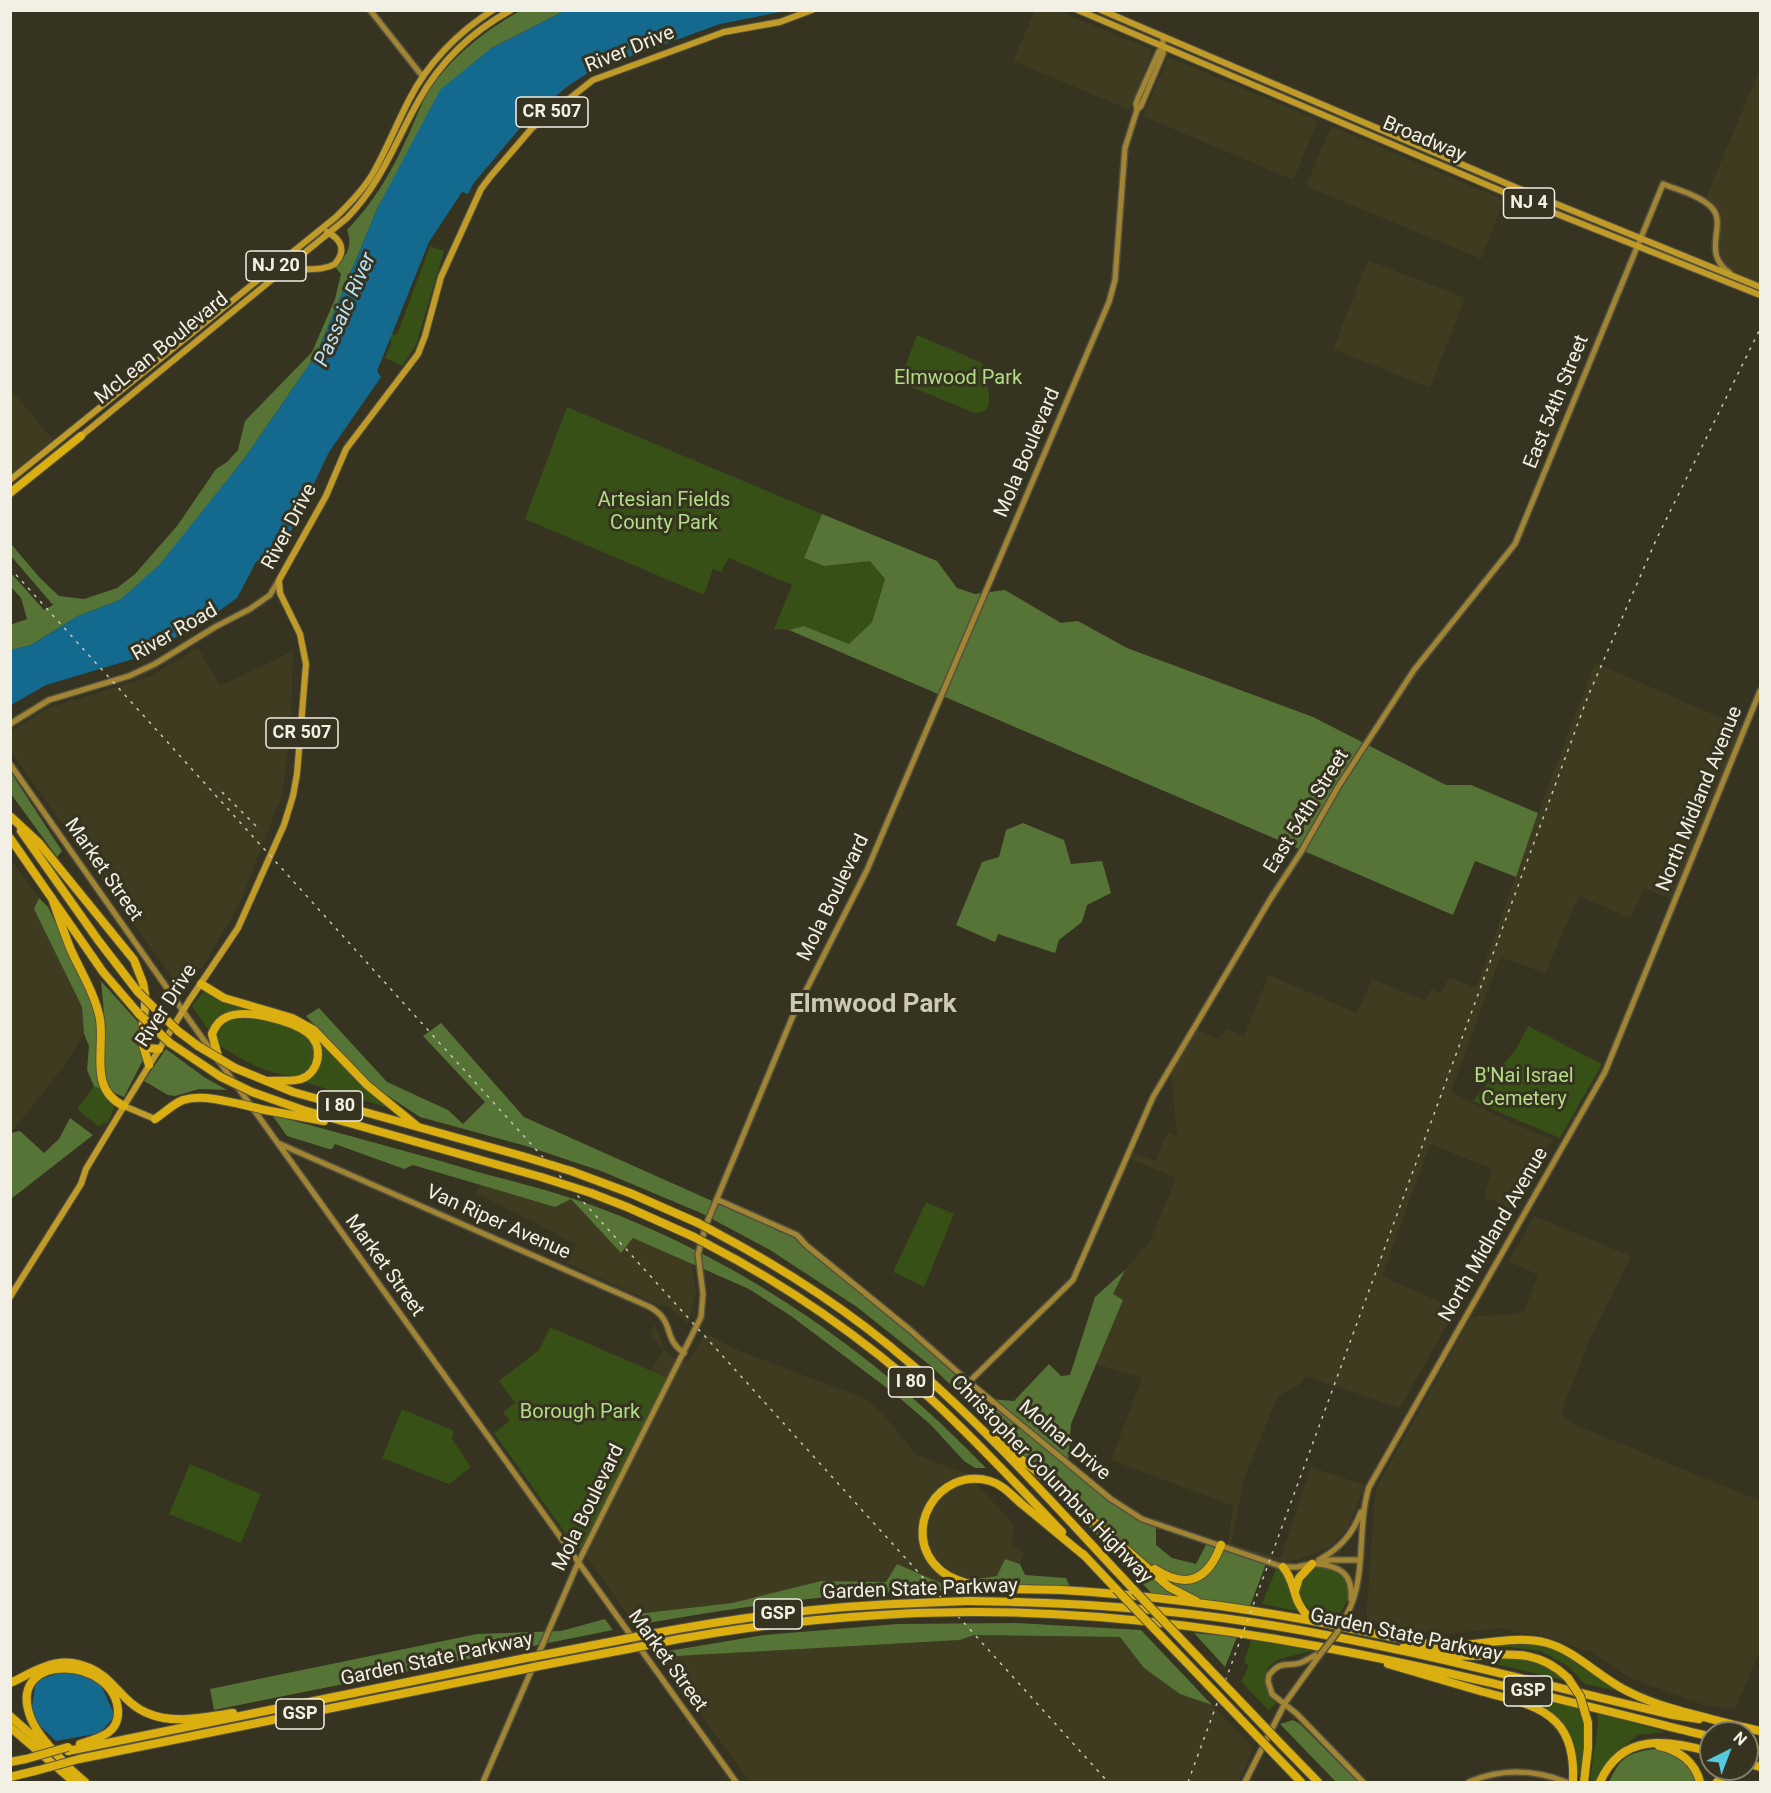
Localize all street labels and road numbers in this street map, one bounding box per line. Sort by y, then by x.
street label: River Drive [582,21,678,79]
road number: CR 507 [516,97,588,127]
street label: Broadway [1379,112,1469,168]
road number: NJ 4 [1504,188,1555,218]
road number: NJ 20 [246,251,306,281]
street label: McLean Boulevard [90,288,234,410]
street label: East 54th Street [1519,332,1595,472]
street label: Mola Boulevard [990,385,1066,521]
street label: River Drive [257,480,323,574]
street label: River Road [128,599,222,667]
street label: North Midland Avenue [1652,703,1748,895]
road number: CR 507 [266,718,338,748]
street label: East 54th Street [1259,745,1355,879]
street label: Market Street [59,814,147,926]
street label: Mola Boulevard [793,831,875,965]
street label: River Drive [131,960,203,1052]
road number: I 80 [318,1091,362,1121]
street label: North Midland Avenue [1434,1143,1554,1327]
street label: Van Riper Avenue [422,1180,574,1266]
street label: Market Street [339,1210,429,1322]
road number: I 80 [888,1367,934,1397]
street label: Christopher Columbus Highway [945,1371,1157,1589]
street label: Molnar Drive [1013,1396,1115,1486]
street label: Mola Boulevard [548,1441,630,1575]
street label: Garden State Parkway [822,1575,1018,1605]
road number: GSP [754,1599,802,1629]
street label: Garden State Parkway [1308,1604,1504,1668]
street label: Market Street [622,1605,712,1717]
street label: Garden State Parkway [339,1628,535,1692]
road number: GSP [1504,1676,1552,1706]
road number: GSP [276,1699,324,1729]

